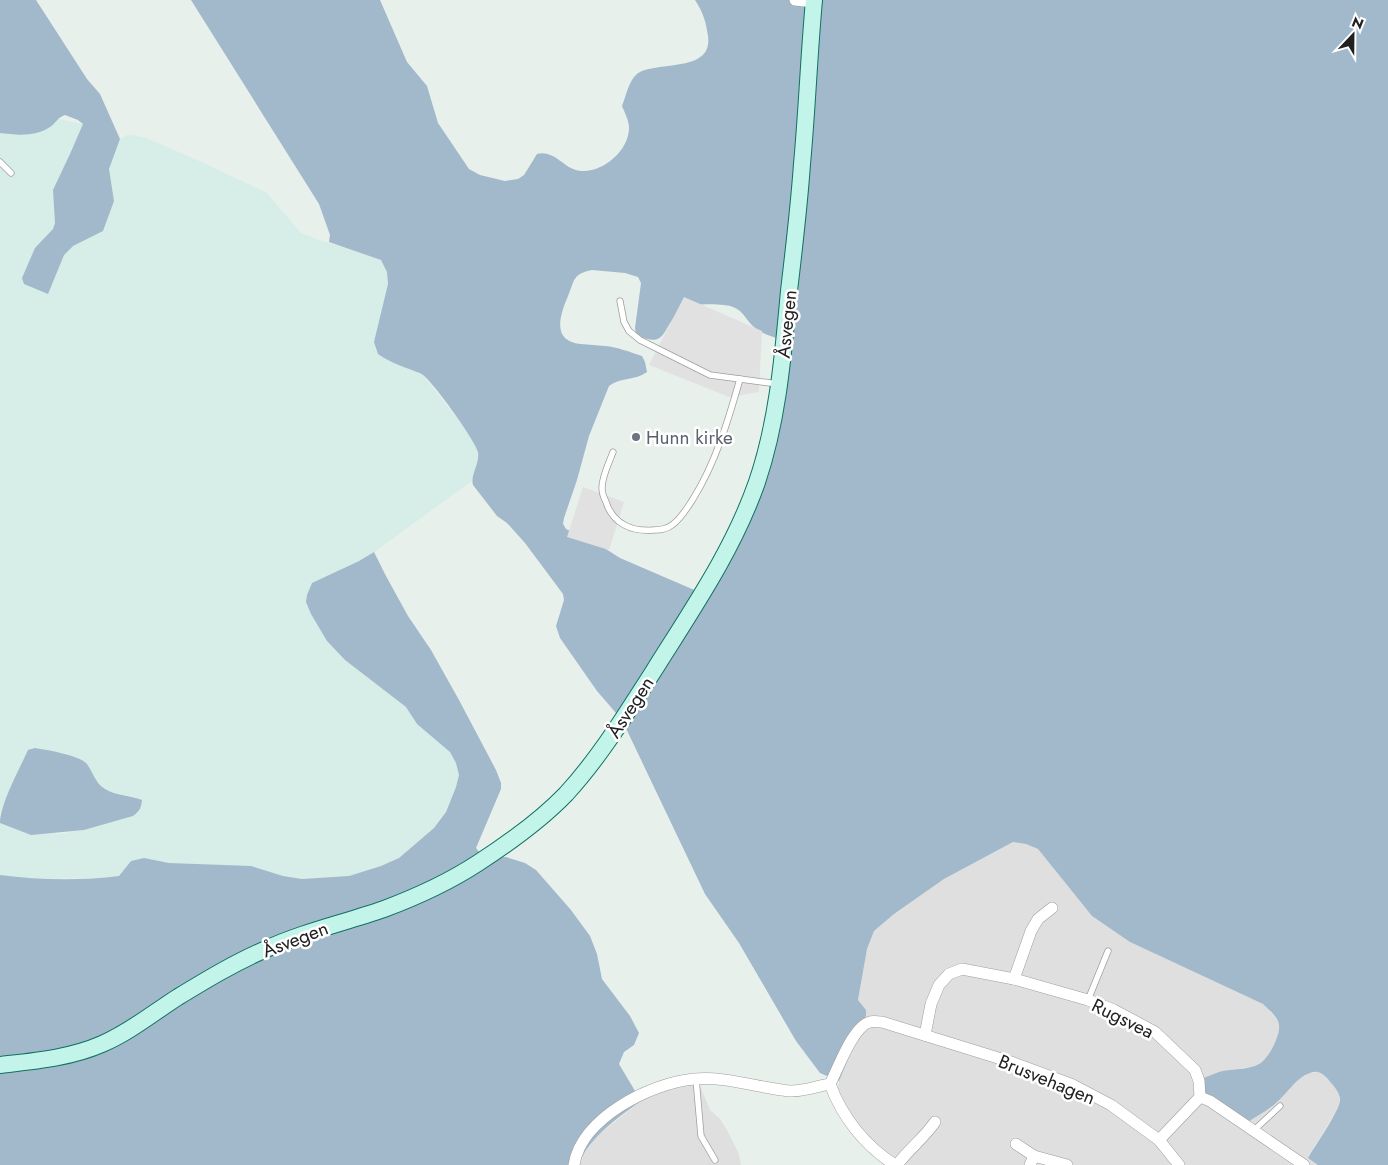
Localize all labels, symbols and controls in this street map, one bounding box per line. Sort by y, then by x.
north arrow [1328,10,1378,60]
text: N [1349,12,1367,34]
street label: Åsvegen [769,289,804,360]
place label: Hunn kirke [646,424,733,451]
marker: Hunn kirke [630,431,642,443]
street label: Åsvegen [600,671,660,743]
street label: Åsvegen [258,915,332,964]
street label: Rugsvea [1087,992,1158,1045]
street label: Brusvehagen [994,1048,1099,1111]

